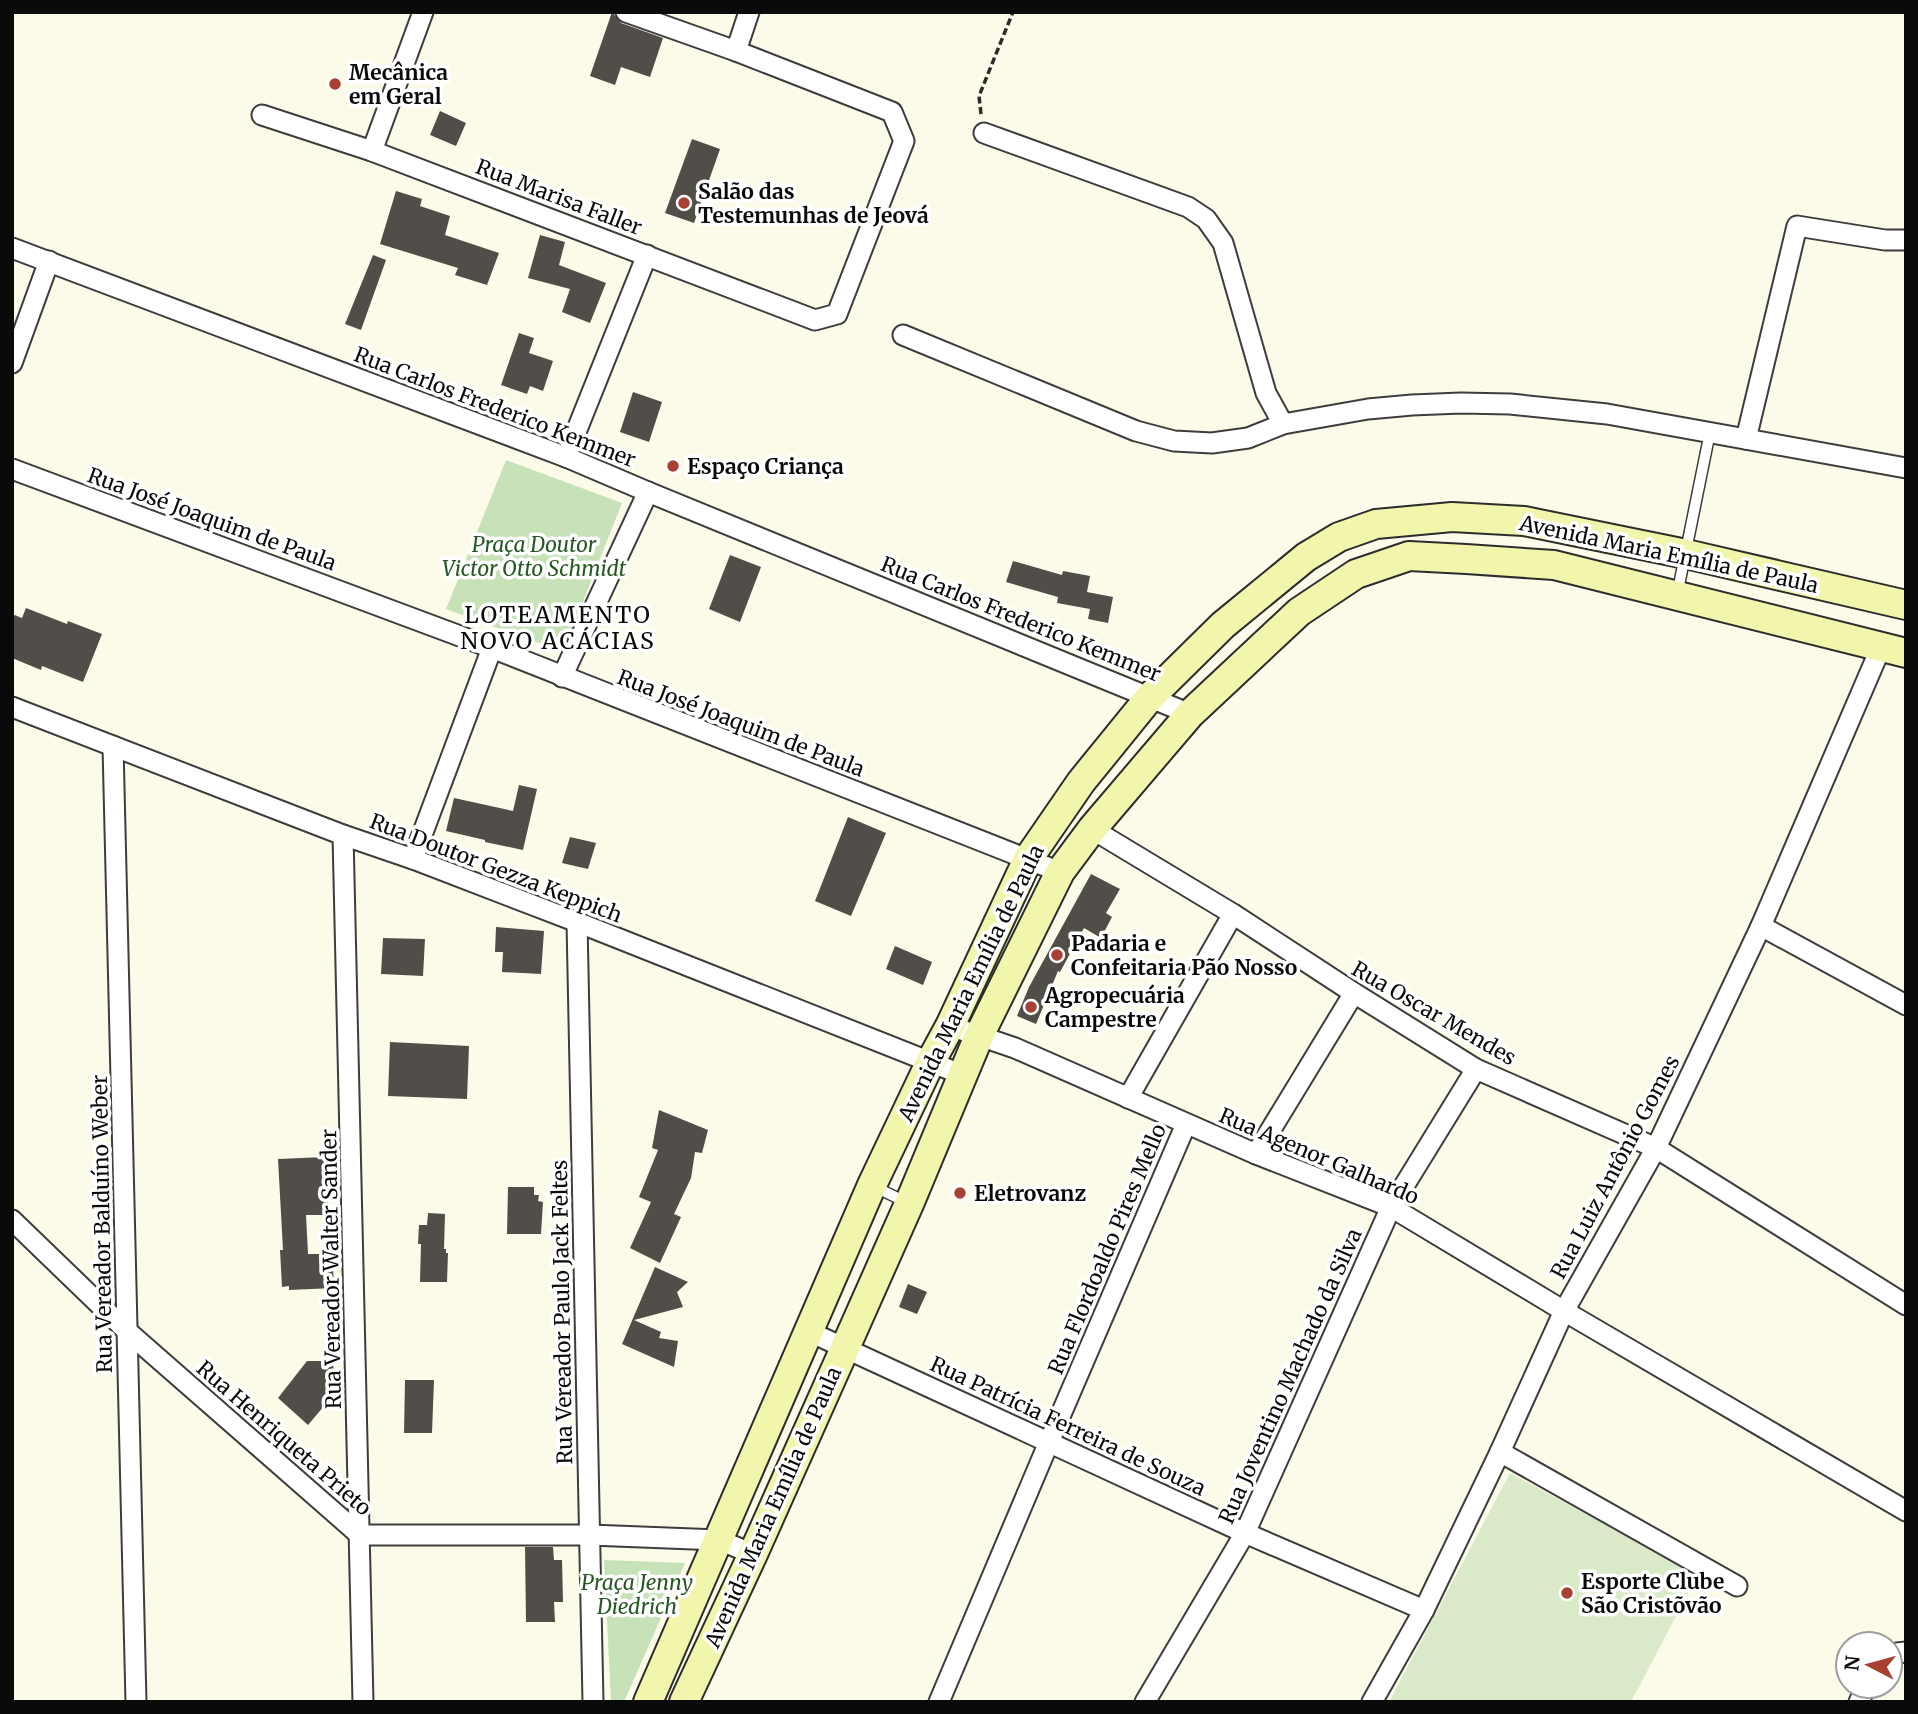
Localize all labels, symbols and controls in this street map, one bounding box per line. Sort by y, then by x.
place label: Mecânica em Geral [349,59,448,110]
marker: Mecânica em Geral [327,76,343,92]
street label: Rua Marisa Faller [472,153,646,241]
place label: Salão das Testemunhas de Jeová [698,178,929,229]
marker: Salão das Testemunhas de Jeová [676,195,692,211]
street label: Rua Carlos Frederico Kemmer [350,341,640,473]
place label: Espaço Criança [687,453,844,480]
marker: Espaço Criança [665,458,681,474]
street label: Rua José Joaquim de Paula [84,461,340,577]
street label: Avenida Maria Emília de Paula [1516,509,1821,599]
park label: Praça Doutor Victor Otto Schmidt [442,531,627,582]
street label: Rua Carlos Frederico Kemmer [877,550,1165,688]
district label: LOTEAMENTO NOVO ACÁCIAS [460,600,656,655]
street label: Rua José Joaquim de Paula [614,663,868,783]
street label: Rua Doutor Gezza Keppich [366,807,626,929]
street label: Avenida Maria Emília de Paula [892,840,1050,1127]
place label: Padaria e Confeitaria Pão Nosso [1071,930,1297,981]
marker: Padaria e Confeitaria Pão Nosso [1049,947,1065,963]
street label: Rua Oscar Mendes [1347,955,1521,1071]
place label: Agropecuária Campestre [1044,982,1185,1033]
marker: Agropecuária Campestre [1023,999,1039,1015]
street label: Rua Luiz Antônio Gomes [1545,1051,1685,1283]
street label: Rua Vereador Balduíno Weber [86,1075,118,1373]
street label: Rua Agenor Galhardo [1215,1102,1423,1210]
street label: Rua Flordoaldo Pires Mello [1042,1120,1172,1378]
street label: Rua Vereador Walter Sander [315,1129,347,1409]
street label: Rua Vereador Paulo Jack Feltes [546,1160,578,1464]
place label: Eletrovanz [974,1180,1086,1207]
marker: Eletrovanz [952,1185,968,1201]
street label: Rua Joventino Machado da Silva [1212,1224,1368,1528]
street label: Rua Patrícia Ferreira de Souza [926,1350,1210,1502]
street label: Rua Henriqueta Prieto [191,1355,377,1521]
street label: Avenida Maria Emília de Paula [698,1362,847,1653]
place label: Esporte Clube São Cristõvão [1581,1568,1724,1619]
park label: Praça Jenny Diedrich [581,1569,693,1620]
marker: Esporte Clube São Cristõvão [1559,1585,1575,1601]
north arrow [1834,1630,1904,1700]
text: N [1839,1655,1865,1672]

